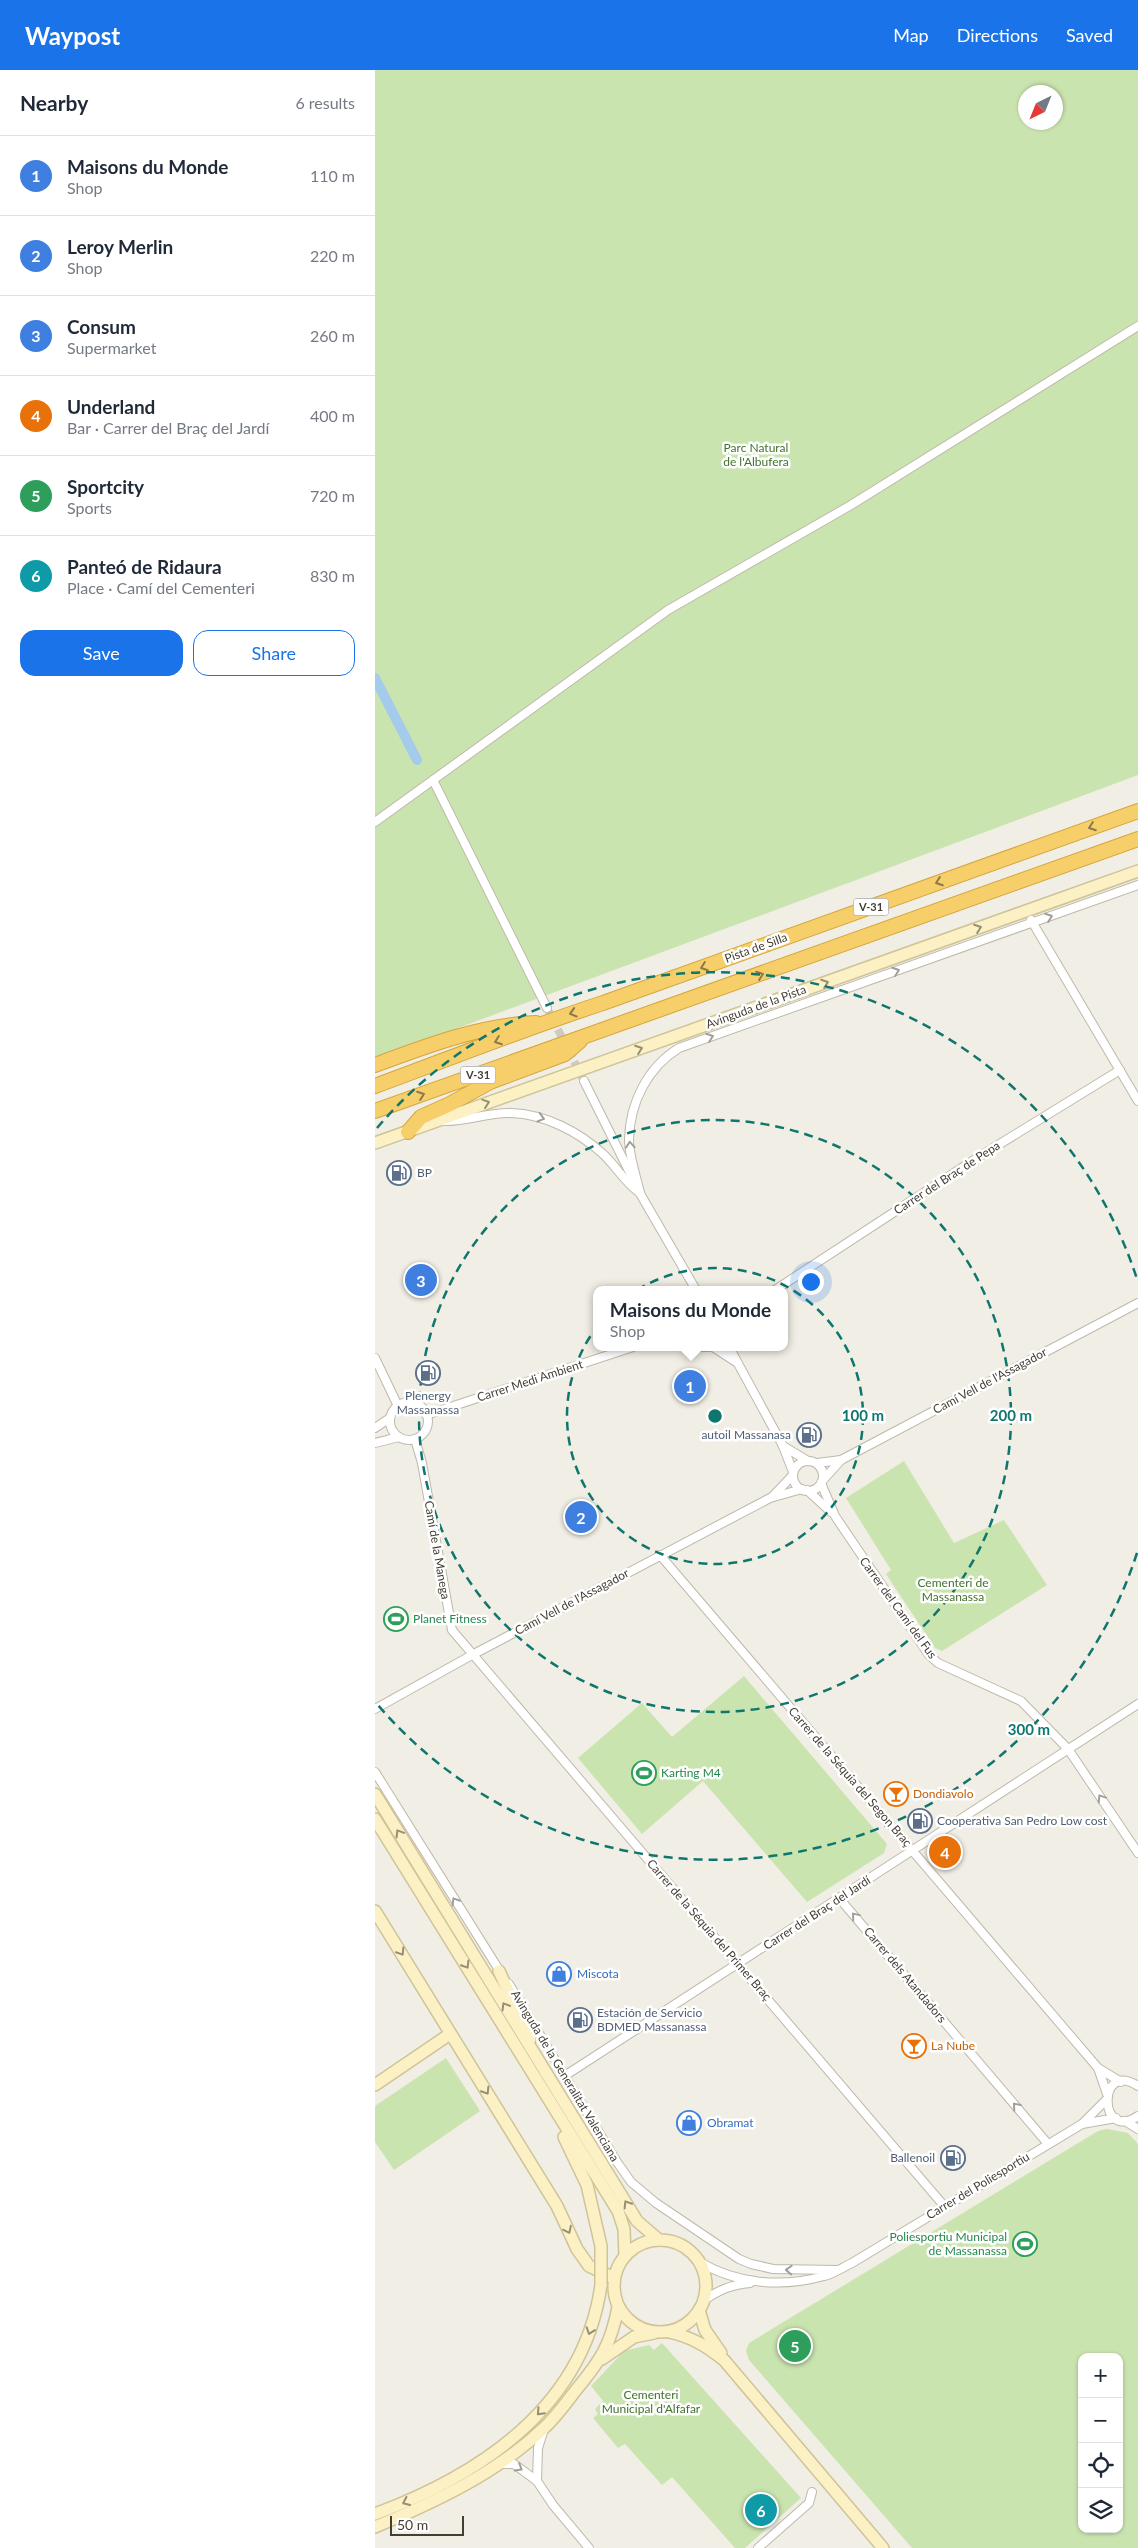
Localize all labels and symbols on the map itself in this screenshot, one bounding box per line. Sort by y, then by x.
north arrow [1018,85,1063,130]
park label: Parc Natural de l'Albufera [723,440,789,469]
one-way arrow [1088,821,1097,831]
one-way arrow [935,876,944,886]
road number: V-31 [853,899,889,916]
one-way arrow [1045,912,1053,922]
one-way arrow [974,924,982,934]
street label: Pista de Silla [722,929,789,966]
one-way arrow [700,961,709,971]
one-way arrow [891,967,900,977]
one-way arrow [755,971,764,981]
one-way arrow [821,979,829,989]
street label: Avinguda de la Pista [704,981,808,1032]
one-way arrow [569,1007,578,1017]
one-way arrow [705,1033,714,1043]
one-way arrow [494,1035,503,1045]
one-way arrow [635,1045,643,1055]
road number: V-31 [461,1066,495,1084]
one-way arrow [416,1091,425,1101]
one-way arrow [481,1099,490,1109]
one-way arrow [536,1113,544,1123]
street label: Carrer del Braç de Pepa [891,1138,1003,1218]
one-way arrow [625,1141,636,1149]
fuel station icon: BP [386,1160,412,1186]
place label: BP [417,1165,432,1180]
pin: 3 [405,1261,437,1299]
your location [798,1269,824,1295]
street label: Camí Vell de l'Assagador [930,1344,1050,1417]
street label: Carrer Medi Ambient [475,1356,585,1405]
fuel station icon: Plenergy Massanassa [415,1360,441,1386]
pin: 1 [674,1367,706,1405]
place label: Plenergy Massanassa [397,1388,459,1417]
text: 100 m [842,1406,884,1424]
text: 200 m [990,1406,1032,1424]
centre of rings [706,1407,724,1425]
fuel station icon: autoil Massanasa [796,1422,822,1448]
place label: autoil Massanasa [701,1427,791,1442]
pin: 2 [565,1498,597,1536]
street label: Camí de la Manega [421,1499,454,1600]
street label: Carrer del Camí del Fus [856,1554,940,1661]
street label: Camí Vell de l'Assagador [512,1565,632,1638]
park label: Cementeri de Massanassa [917,1575,989,1604]
sports icon: Planet Fitness [383,1606,409,1632]
place label: Planet Fitness [413,1611,487,1626]
street label: Carrer de la Séquia del Segon Braç [786,1704,915,1850]
text: 300 m [1008,1720,1050,1738]
sports icon: Karting M4 [631,1760,657,1786]
place label: Karting M4 [661,1765,721,1780]
bar icon: Dondiavolo [883,1781,909,1807]
place label: Dondiavolo [913,1786,974,1801]
one-way arrow [1098,1795,1107,1804]
fuel station icon: Cooperativa San Pedro Low cost [907,1808,933,1834]
place label: Cooperativa San Pedro Low cost [937,1813,1108,1828]
one-way arrow [395,1830,405,1839]
pin: 4 [929,1833,961,1871]
street label: Carrer de la Séquia del Primer Braç [644,1856,775,2004]
street label: Carrer del Braç del Jardí [760,1872,874,1953]
one-way arrow [452,1898,462,1907]
one-way arrow [851,1912,860,1921]
street label: Carrer dels Atandadors [861,1924,950,2026]
one-way arrow [394,1947,404,1956]
one-way arrow [460,1960,469,1969]
shop icon: Miscota [546,1961,572,1987]
place label: Miscota [577,1966,619,1981]
street label: Avinguda de la Generalitat Valenciana [508,1987,623,2164]
one-way arrow [501,2003,511,2012]
place label: Estación de Servicio BDMED Massanassa [597,2005,706,2034]
fuel station icon: Estación de Servicio BDMED Massanassa [567,2007,593,2033]
bar icon: La Nube [901,2033,927,2059]
place label: La Nube [931,2038,975,2053]
one-way arrow [479,2085,489,2094]
one-way arrow [1013,2103,1022,2112]
shop icon: Obramat [676,2110,702,2136]
place label: Obramat [707,2115,754,2130]
fuel station icon: Ballenoil [940,2145,966,2171]
street label: Carrer del Poliesportiu [923,2149,1032,2222]
place label: Ballenoil [890,2150,935,2165]
one-way arrow [624,2201,633,2210]
one-way arrow [562,2225,572,2234]
place label: Poliesportiu Municipal de Massanassa [890,2229,1007,2258]
sports icon: Poliesportiu Municipal de Massanassa [1012,2231,1038,2257]
one-way arrow [784,2265,792,2275]
one-way arrow [586,2326,596,2334]
pin: 5 [779,2327,811,2365]
park label: Cementeri Municipal d'Alfafar [602,2387,701,2416]
one-way arrow [537,2406,546,2415]
one-way arrow [514,2462,523,2472]
pin: 6 [745,2491,777,2529]
one-way arrow [402,2495,411,2506]
scale bar [390,2513,464,2536]

